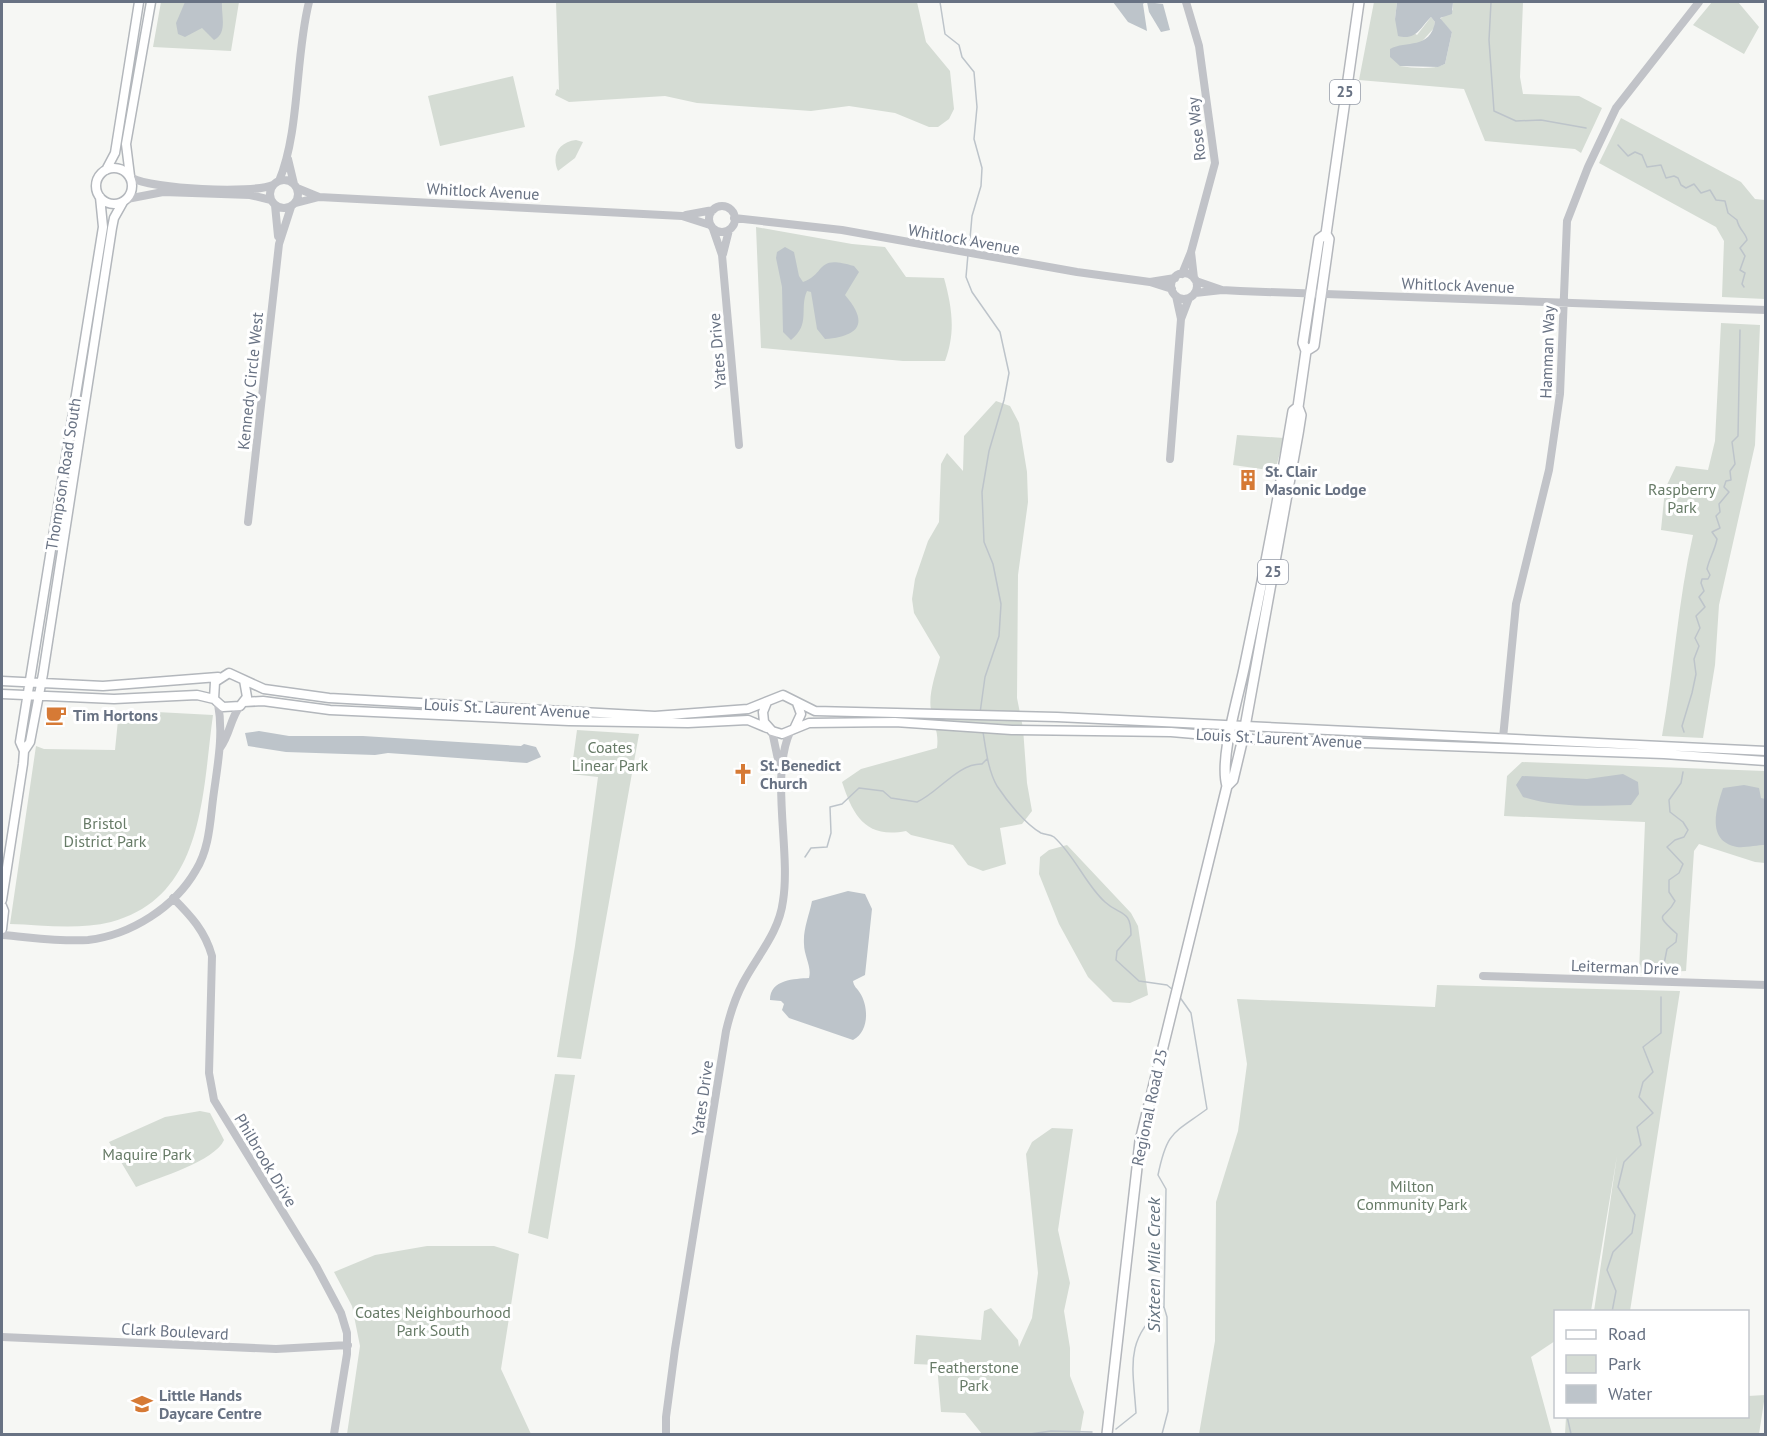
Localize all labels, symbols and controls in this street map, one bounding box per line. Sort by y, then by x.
road number: 25 [1330,80,1360,104]
street label: Rose Way [1182,95,1210,162]
street label: Whitlock Avenue [426,178,540,204]
street label: Whitlock Avenue [907,219,1021,259]
street label: Whitlock Avenue [1401,273,1515,297]
street label: Hamman Way [1535,304,1559,399]
street label: Kennedy Circle West [233,311,267,451]
street label: Yates Drive [704,312,730,390]
street label: Thompson Road South [41,396,85,552]
place label: St. Clair Masonic Lodge [1265,461,1366,499]
building icon: St. Clair Masonic Lodge [1236,468,1260,492]
park label: Raspberry Park [1648,479,1716,517]
road number: 25 [1258,560,1288,584]
street label: Louis St. Laurent Avenue [423,694,591,722]
cafe icon: Tim Hortons [44,703,68,727]
place label: Tim Hortons [73,705,158,725]
street label: Louis St. Laurent Avenue [1195,724,1363,752]
park label: Coates Linear Park [572,737,649,775]
place label: St. Benedict Church [760,755,841,793]
church icon: St. Benedict Church [731,762,755,786]
park label: Bristol District Park [64,813,147,851]
street label: Leiterman Drive [1570,955,1680,979]
street label: Regional Road 25 [1127,1047,1171,1167]
street label: Yates Drive [687,1059,717,1137]
street label: Philbrook Drive [230,1110,302,1210]
park label: Maquire Park [102,1144,192,1164]
park label: Milton Community Park [1357,1176,1468,1214]
water label: Sixteen Mile Creek [1142,1197,1165,1333]
park label: Coates Neighbourhood Park South [355,1302,511,1340]
legend [1554,1310,1749,1418]
street label: Clark Boulevard [121,1318,229,1344]
text: Road [1608,1322,1646,1345]
text: Park [1608,1352,1641,1375]
park label: Featherstone Park [929,1357,1019,1395]
text: Water [1608,1382,1652,1405]
place label: Little Hands Daycare Centre [159,1385,262,1423]
school or university icon: Little Hands Daycare Centre [130,1392,154,1416]

